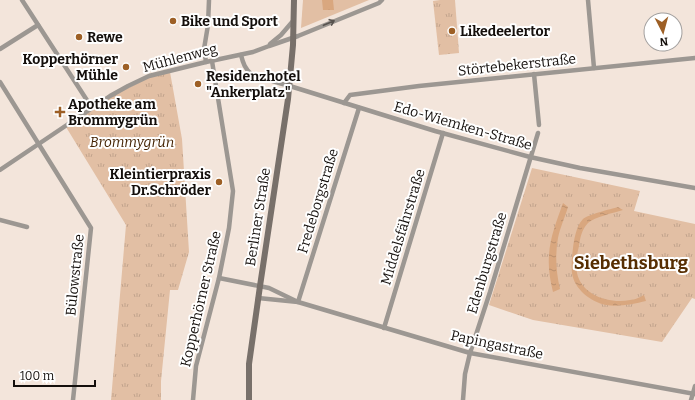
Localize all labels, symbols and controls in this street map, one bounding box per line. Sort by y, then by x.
north arrow [643,12,683,52]
place label: Bike und Sport [181,13,278,30]
marker: Bike und Sport [168,16,178,26]
one-way arrow [323,19,335,27]
place label: Likedeelertor [460,23,551,40]
marker: Likedeelertor [447,26,457,36]
place label: Rewe [87,29,123,46]
marker: Rewe [74,32,84,42]
text: N [659,35,669,48]
street label: Mühlenweg [141,40,219,76]
street label: Störtebekerstraße [457,50,577,80]
place label: Kopperhörner Mühle [23,51,118,84]
marker: Kopperhörner Mühle [121,62,131,72]
place label: Residenzhotel "Ankerplatz" [206,68,301,101]
marker: Residenzhotel "Ankerplatz" [193,79,203,89]
place label: Apotheke am Brommygrün [68,96,158,129]
street label: Edo-Wiemken-Straße [392,98,534,154]
marker: Apotheke am Brommygrün [55,107,65,117]
park label: Brommygrün [90,134,174,151]
street label: Fredeborgstraße [294,147,342,255]
place label: Kleintierpraxis Dr.Schröder [110,166,211,199]
street label: Berliner Straße [242,167,274,267]
street label: Middelsfährstraße [377,167,429,287]
marker: Kleintierpraxis Dr.Schröder [214,177,224,187]
street label: Edenburgstraße [463,210,511,316]
street label: Kopperhörner Straße [177,229,225,369]
street label: Bülowstraße [62,233,88,317]
district label: Siebethsburg [574,252,689,274]
street label: Papingastraße [449,327,545,363]
scale bar [14,362,95,388]
text: 100 m [20,369,55,383]

